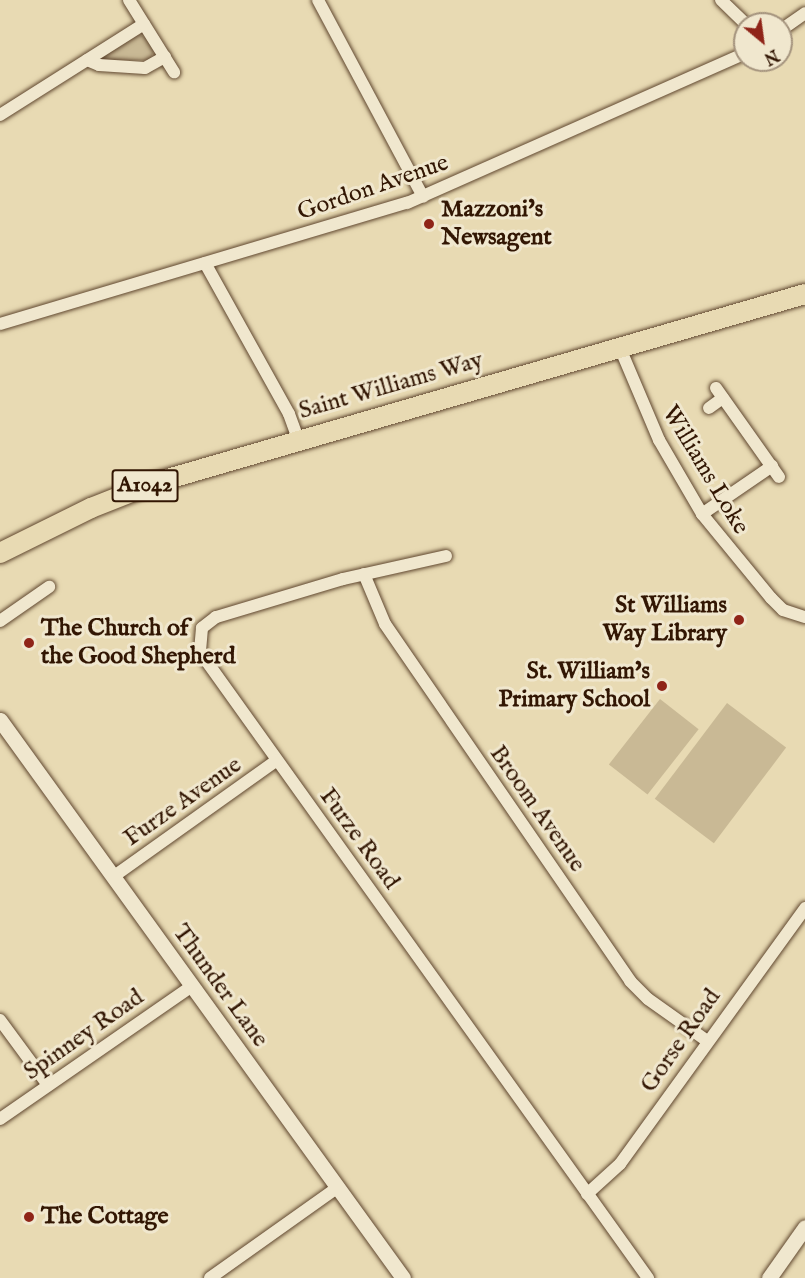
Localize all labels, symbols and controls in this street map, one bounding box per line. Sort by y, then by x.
north arrow [733,12,793,72]
text: N [760,44,782,68]
street label: Gordon Avenue [294,149,452,227]
place label: Mazzoni's Newsagent [441,196,552,252]
marker: Mazzoni's Newsagent [422,217,436,231]
street label: Saint Williams Way [296,346,486,426]
street label: Williams Loke [655,400,755,540]
road number: A1042 [110,467,180,505]
place label: St Williams Way Library [602,592,727,648]
marker: St Williams Way Library [732,613,746,627]
place label: The Church of the Good Shepherd [41,615,235,671]
marker: The Church of the Good Shepherd [22,636,36,650]
place label: St. William's Primary School [498,658,650,714]
marker: St. William's Primary School [655,679,669,693]
street label: Broom Avenue [483,740,591,878]
street label: Furze Avenue [119,751,247,853]
street label: Furze Road [313,783,405,895]
street label: Thunder Lane [166,919,274,1053]
street label: Spinney Road [19,983,149,1087]
street label: Gorse Road [635,984,727,1098]
place label: The Cottage [41,1203,169,1231]
marker: The Cottage [22,1210,36,1224]

